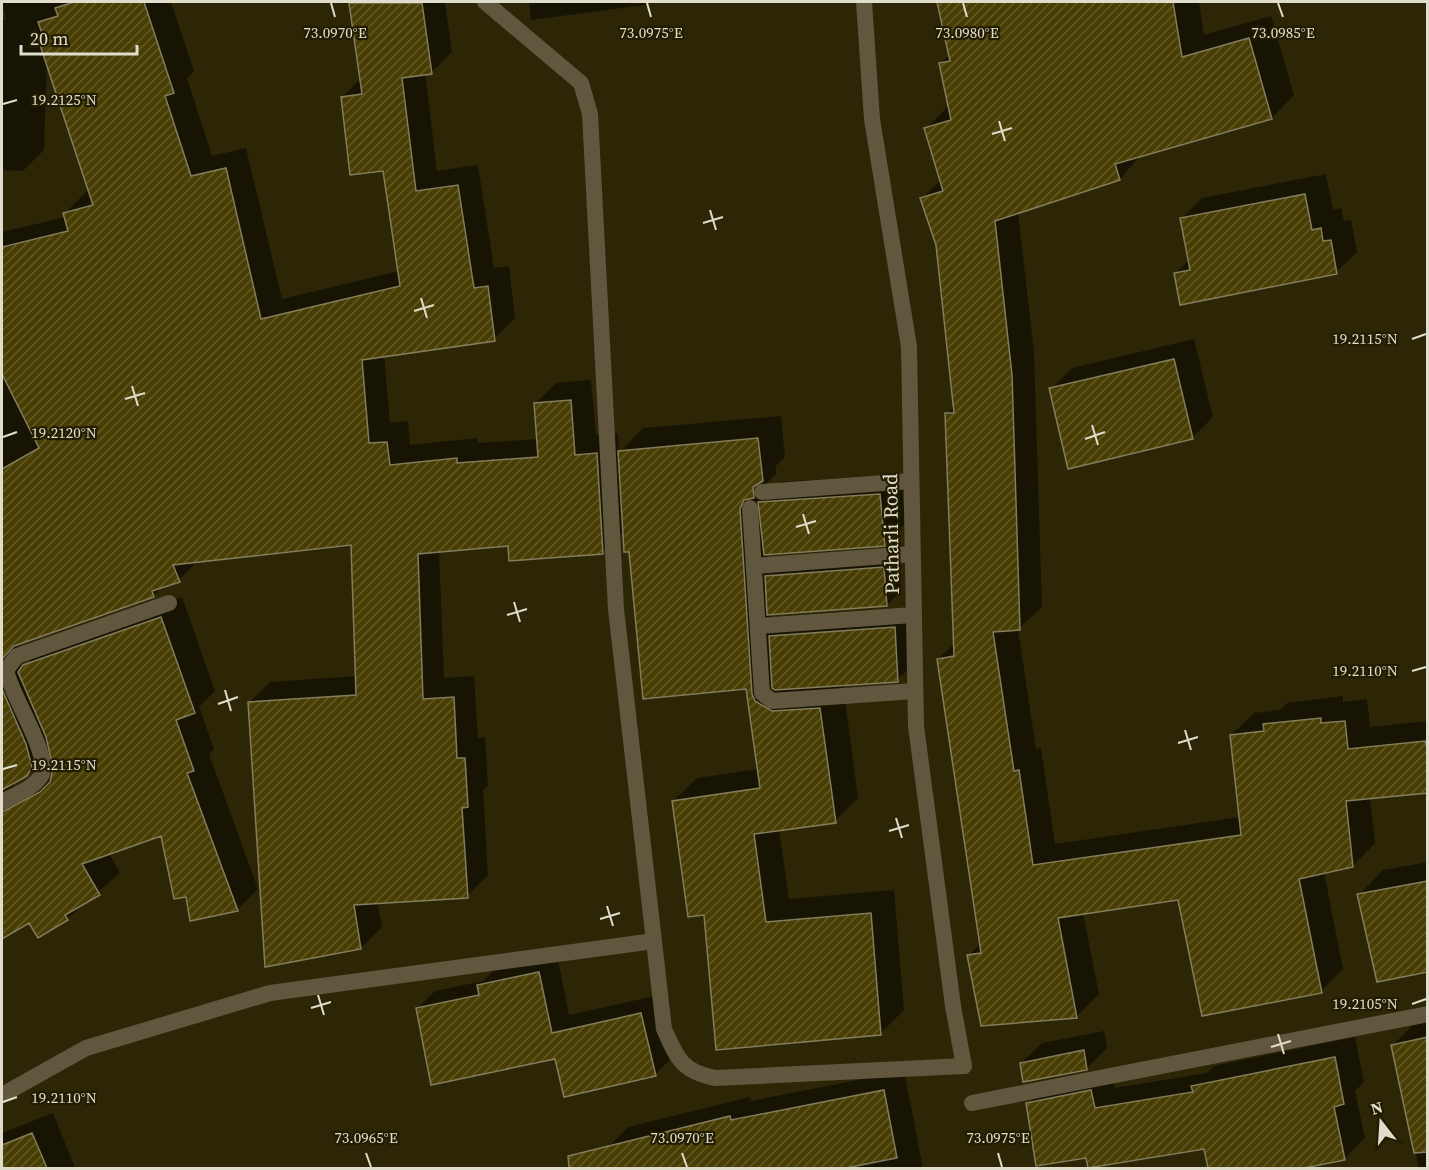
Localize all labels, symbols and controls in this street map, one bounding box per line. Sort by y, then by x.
scale bar [21,18,136,56]
text: 73.0970°E [303,22,367,43]
text: 73.0975°E [619,22,683,43]
text: 73.0980°E [935,22,999,43]
text: 73.0985°E [1251,22,1315,43]
text: 20 m [30,26,68,51]
text: 19.2125°N [31,89,97,110]
text: 19.2115°N [1332,328,1398,349]
text: 19.2120°N [31,422,97,443]
street label: Patharli Road [876,473,906,595]
text: 19.2110°N [1332,660,1398,681]
text: 19.2115°N [31,754,97,775]
text: 19.2105°N [1332,993,1398,1014]
text: 19.2110°N [31,1087,97,1108]
north arrow [1351,1092,1411,1152]
text: N [1368,1095,1386,1120]
text: 73.0965°E [334,1127,398,1148]
text: 73.0970°E [650,1127,714,1148]
text: 73.0975°E [966,1127,1030,1148]

